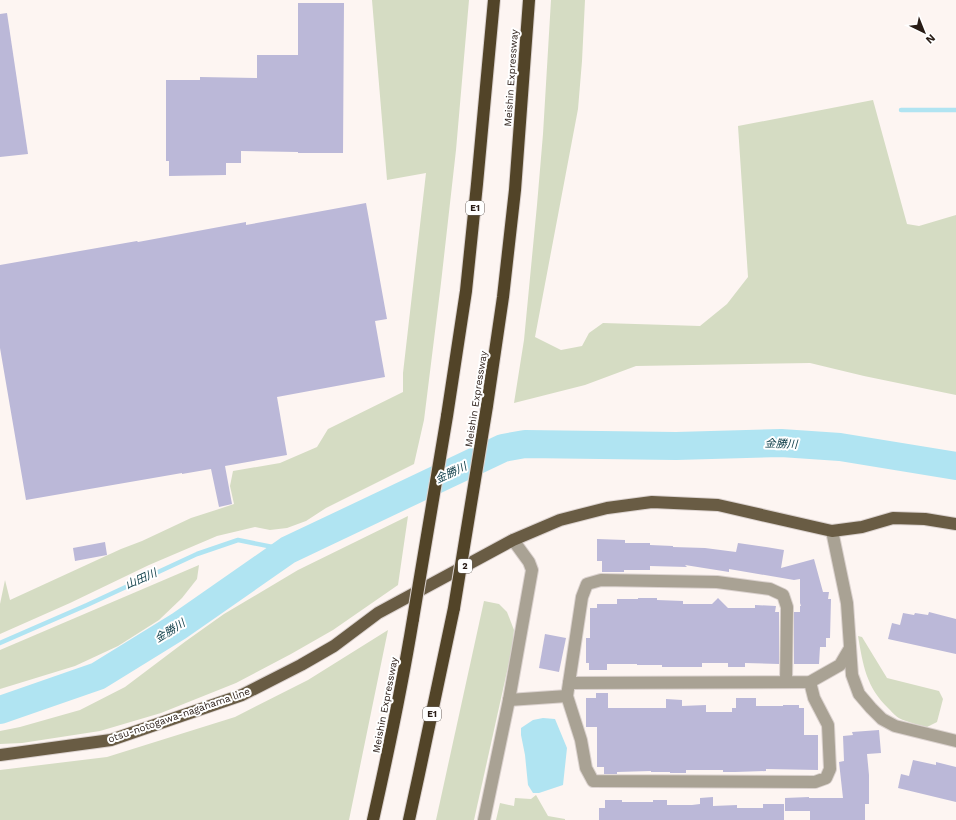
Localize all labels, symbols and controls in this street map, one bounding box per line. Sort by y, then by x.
north arrow [904,12,944,52]
street label: Meishin Expressway [502,28,520,127]
text: N [923,31,938,46]
road number: E1 [466,201,484,215]
street label: Meishin Expressway [463,349,489,448]
water label: 金勝川 [764,437,799,451]
water label: 金勝川 [433,460,470,486]
road number: 2 [458,559,472,573]
water label: 山田川 [123,566,160,592]
water label: 金勝川 [153,616,188,645]
street label: Meishin Expressway [370,655,400,754]
street label: otsu-notogawa-nagahama line [107,685,252,745]
road number: E1 [423,707,441,721]

